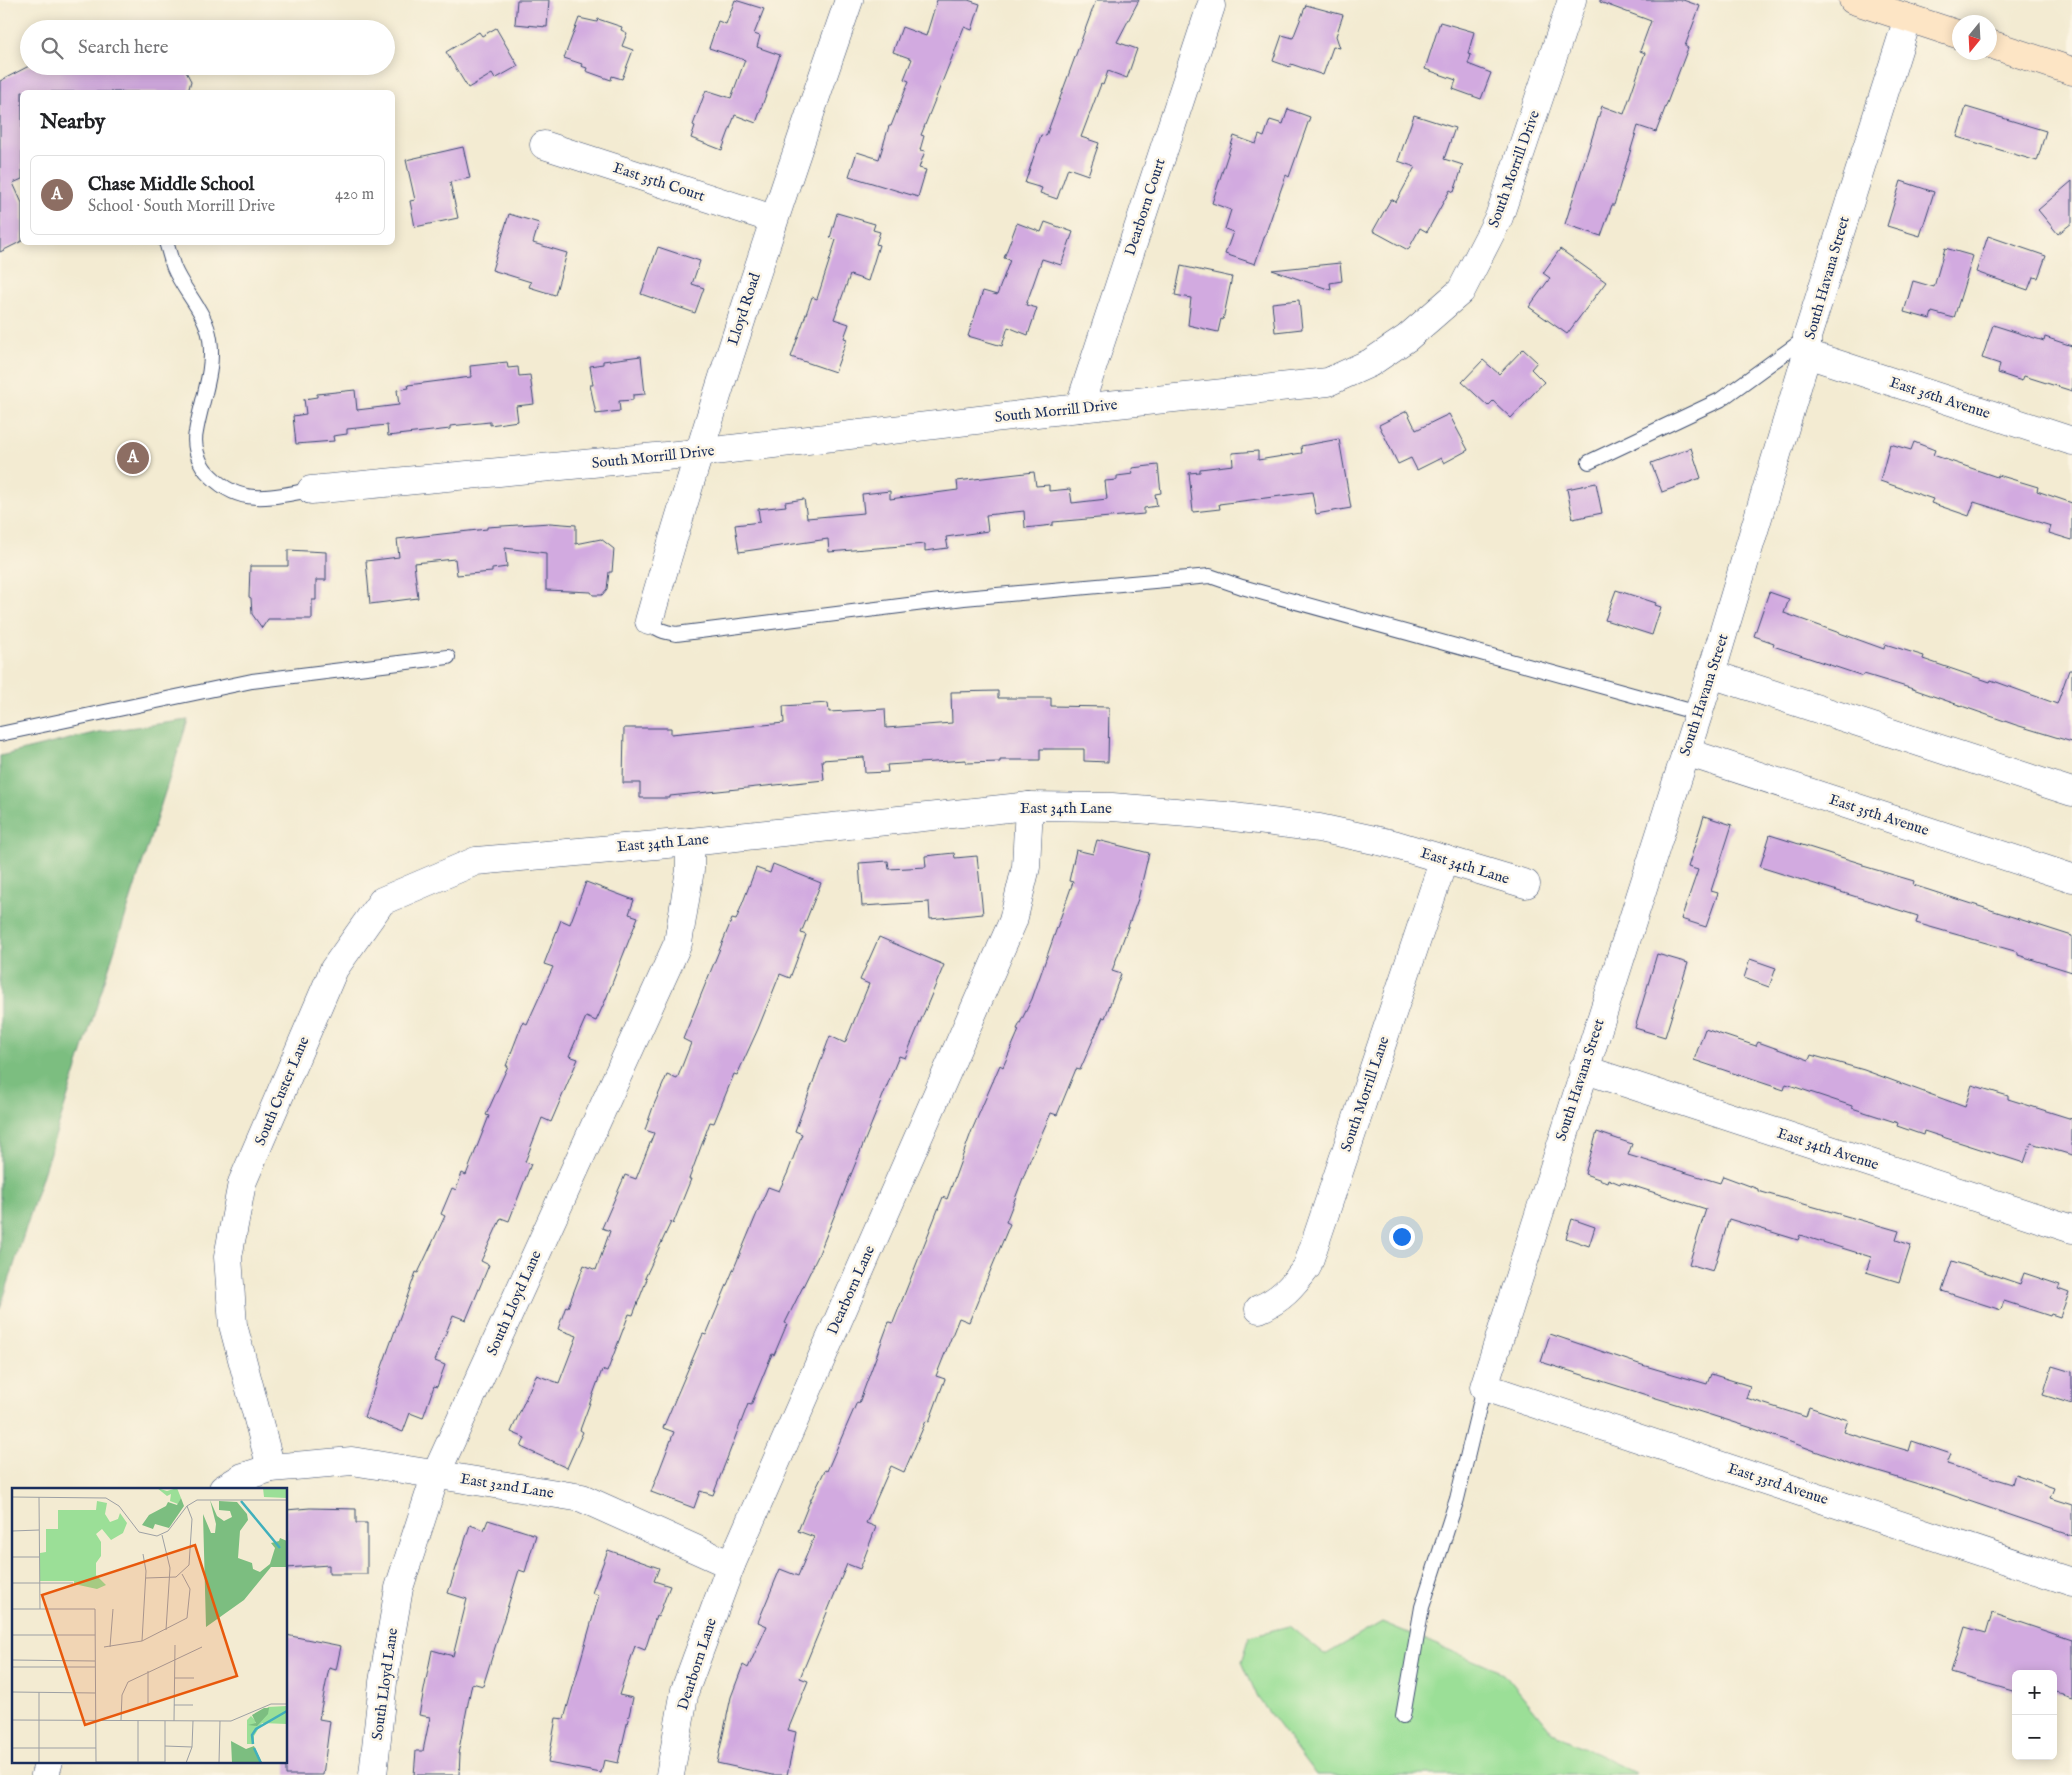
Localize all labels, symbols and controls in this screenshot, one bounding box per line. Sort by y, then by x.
north arrow [1952,15,1997,60]
search box [20,20,395,75]
icon: search [38,34,66,62]
text: Search here [78,36,169,60]
street label: South Morrill Drive [1484,108,1544,230]
text: Nearby [40,109,105,136]
street label: Dearborn Court [1120,156,1170,258]
street label: East 35th Court [611,158,707,206]
text: Chase Middle School [88,173,254,197]
text: A [52,185,62,205]
text: 420 m [335,185,374,205]
text: School · South Morrill Drive [88,197,275,217]
street label: South Havana Street [1800,214,1854,342]
street label: Lloyd Road [723,269,765,348]
street label: East 36th Avenue [1887,373,1993,423]
street label: South Morrill Drive [994,395,1118,427]
pin: A [117,439,149,477]
street label: South Morrill Drive [591,441,715,473]
street label: South Havana Street [1675,632,1733,758]
street label: East 35th Avenue [1827,790,1931,840]
street label: East 34th Lane [1020,799,1112,818]
street label: East 34th Lane [616,830,710,856]
street label: East 34th Lane [1418,843,1512,889]
street label: South Havana Street [1551,1017,1609,1143]
street label: South Custer Lane [250,1034,314,1148]
street label: South Morrill Lane [1336,1034,1394,1154]
street label: East 34th Avenue [1775,1124,1881,1174]
your location [1389,1224,1415,1250]
street label: Dearborn Lane [823,1242,879,1338]
street label: South Lloyd Lane [482,1247,546,1358]
street label: East 33rd Avenue [1725,1459,1831,1509]
street label: East 32nd Lane [459,1469,555,1503]
inset map [12,1488,288,1762]
street label: Dearborn Lane [673,1615,721,1712]
street label: South Lloyd Lane [368,1627,402,1741]
map controls [2012,1670,2057,1760]
button: + [2012,1670,2057,1715]
button: − [2012,1715,2057,1760]

